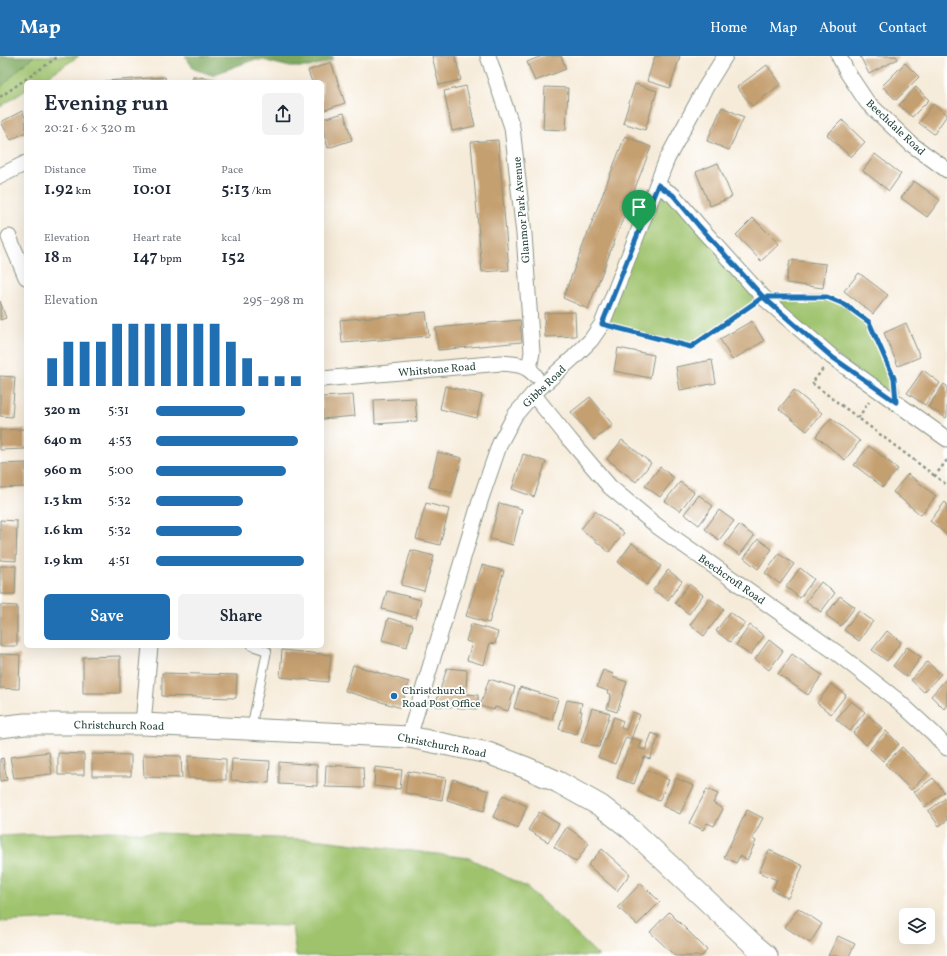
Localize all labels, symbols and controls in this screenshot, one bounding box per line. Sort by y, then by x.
text: Map [20,15,61,41]
text: Home [710,19,747,38]
text: Map [769,19,797,38]
text: About [819,19,857,38]
text: Contact [879,19,927,38]
text: Evening run [44,89,169,120]
button: share [262,93,304,135]
street label: Beechdale Road [862,97,928,159]
text: 20:21 · 6 × 320 m [44,120,136,138]
street label: Glanmor Park Avenue [510,156,535,264]
text: Distance [44,163,86,178]
text: Time [133,163,157,178]
text: Pace [221,163,243,178]
text: 1.92 [44,178,73,201]
text: 10:01 [133,178,171,201]
text: 5:13 [221,178,249,201]
text: km [73,184,91,199]
text: /km [249,184,271,199]
pin [622,190,656,231]
icon: arrive [628,196,650,218]
text: Elevation [44,231,90,246]
text: Heart rate [133,231,181,246]
text: kcal [221,231,241,246]
text: 18 [44,246,60,269]
text: 147 [133,246,158,269]
text: 152 [221,246,245,269]
text: m [60,252,72,267]
text: bpm [158,252,182,267]
text: Elevation [44,292,98,310]
text: 295–298 m [243,292,304,310]
street label: Whitstone Road [398,360,477,381]
street label: Gibbs Road [520,363,570,412]
text: 320 m [44,402,81,420]
text: 5:31 [108,402,129,420]
text: 640 m [44,432,82,450]
text: 4:53 [108,432,132,450]
text: 960 m [44,462,82,480]
text: 5:00 [108,462,133,480]
text: 1.3 km [44,492,82,510]
text: 5:32 [108,492,131,510]
text: 1.6 km [44,522,83,540]
text: 5:32 [108,522,131,540]
text: 1.9 km [44,552,83,570]
text: 4:51 [108,552,130,570]
street label: Beechcroft Road [695,552,768,609]
button: Save [44,594,170,640]
button: Share [178,594,304,640]
place label: Christchurch Road Post Office [402,684,480,712]
marker: Christchurch Road Post Office [389,691,399,701]
street label: Christchurch Road [74,718,164,735]
street label: Christchurch Road [396,730,488,762]
map controls [899,908,935,944]
button: layers [899,908,935,944]

